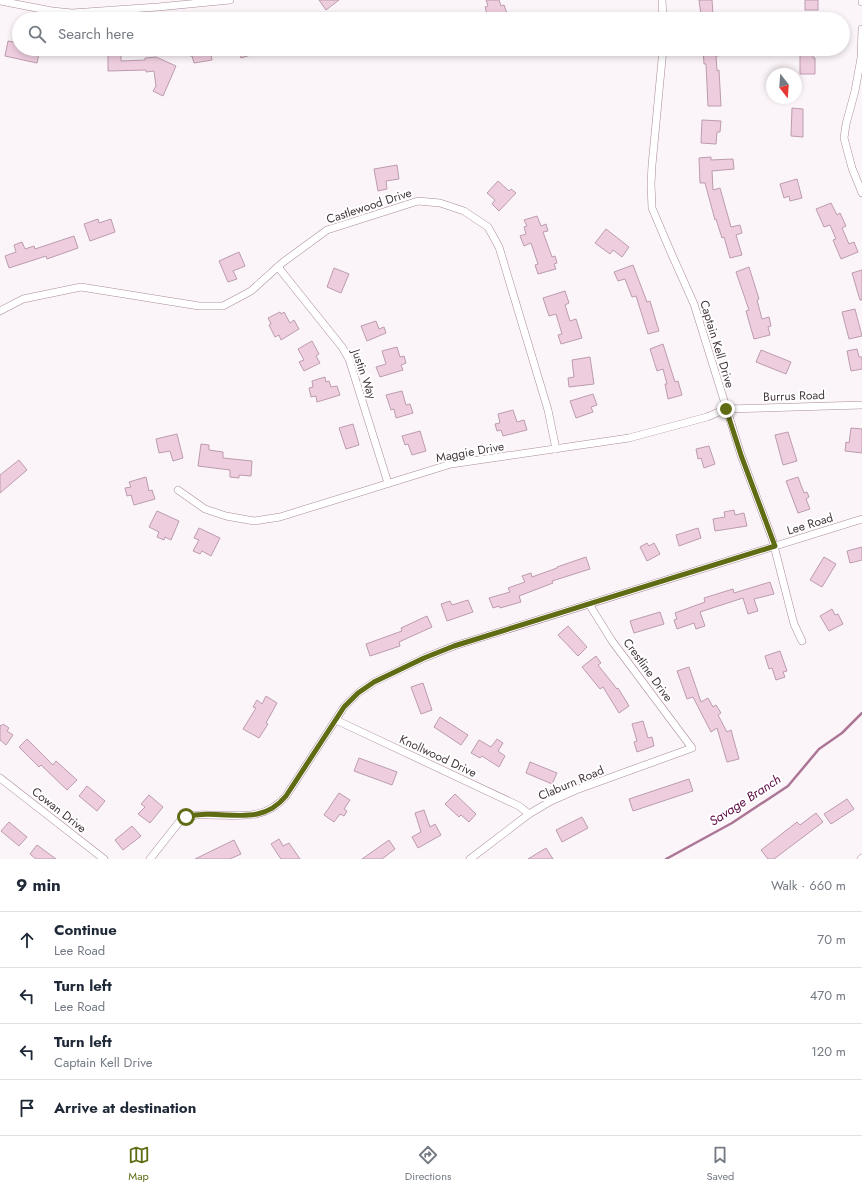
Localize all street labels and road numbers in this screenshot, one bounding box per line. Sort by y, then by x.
street label: Castlewood Drive [324,184,414,228]
street label: Captain Kell Drive [695,298,739,390]
street label: Justin Way [346,345,381,402]
street label: Burrus Road [763,386,825,406]
street label: Maggie Drive [435,437,505,467]
street label: Lee Road [785,508,835,540]
street label: Crestline Drive [619,634,677,706]
street label: Knollwood Drive [396,730,480,782]
street label: Claburn Road [535,761,607,805]
street label: Cowan Drive [28,783,90,837]

